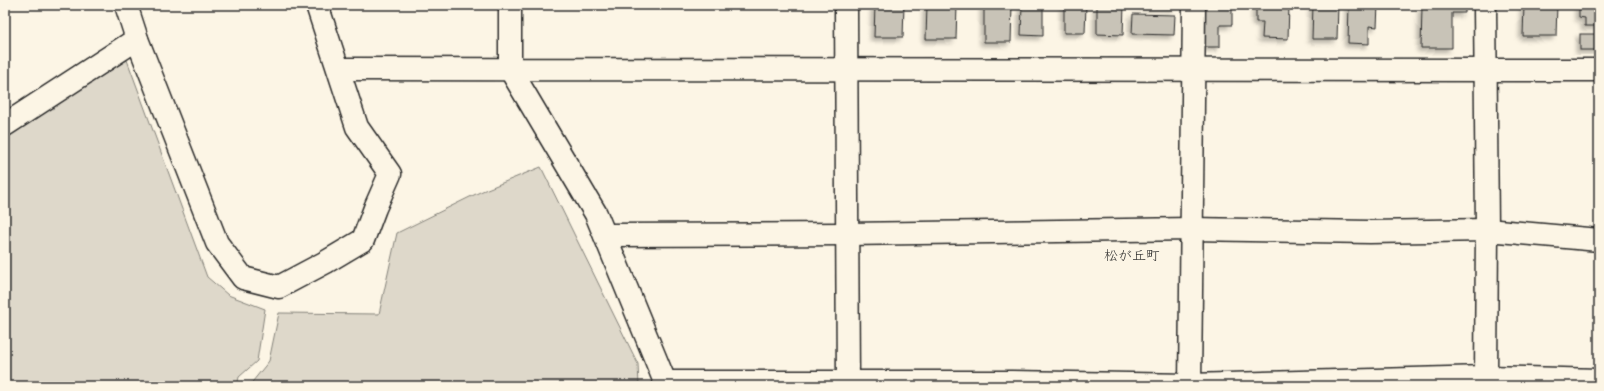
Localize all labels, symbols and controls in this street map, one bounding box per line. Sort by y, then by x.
district label: 松が丘町 [1104,247,1160,267]

